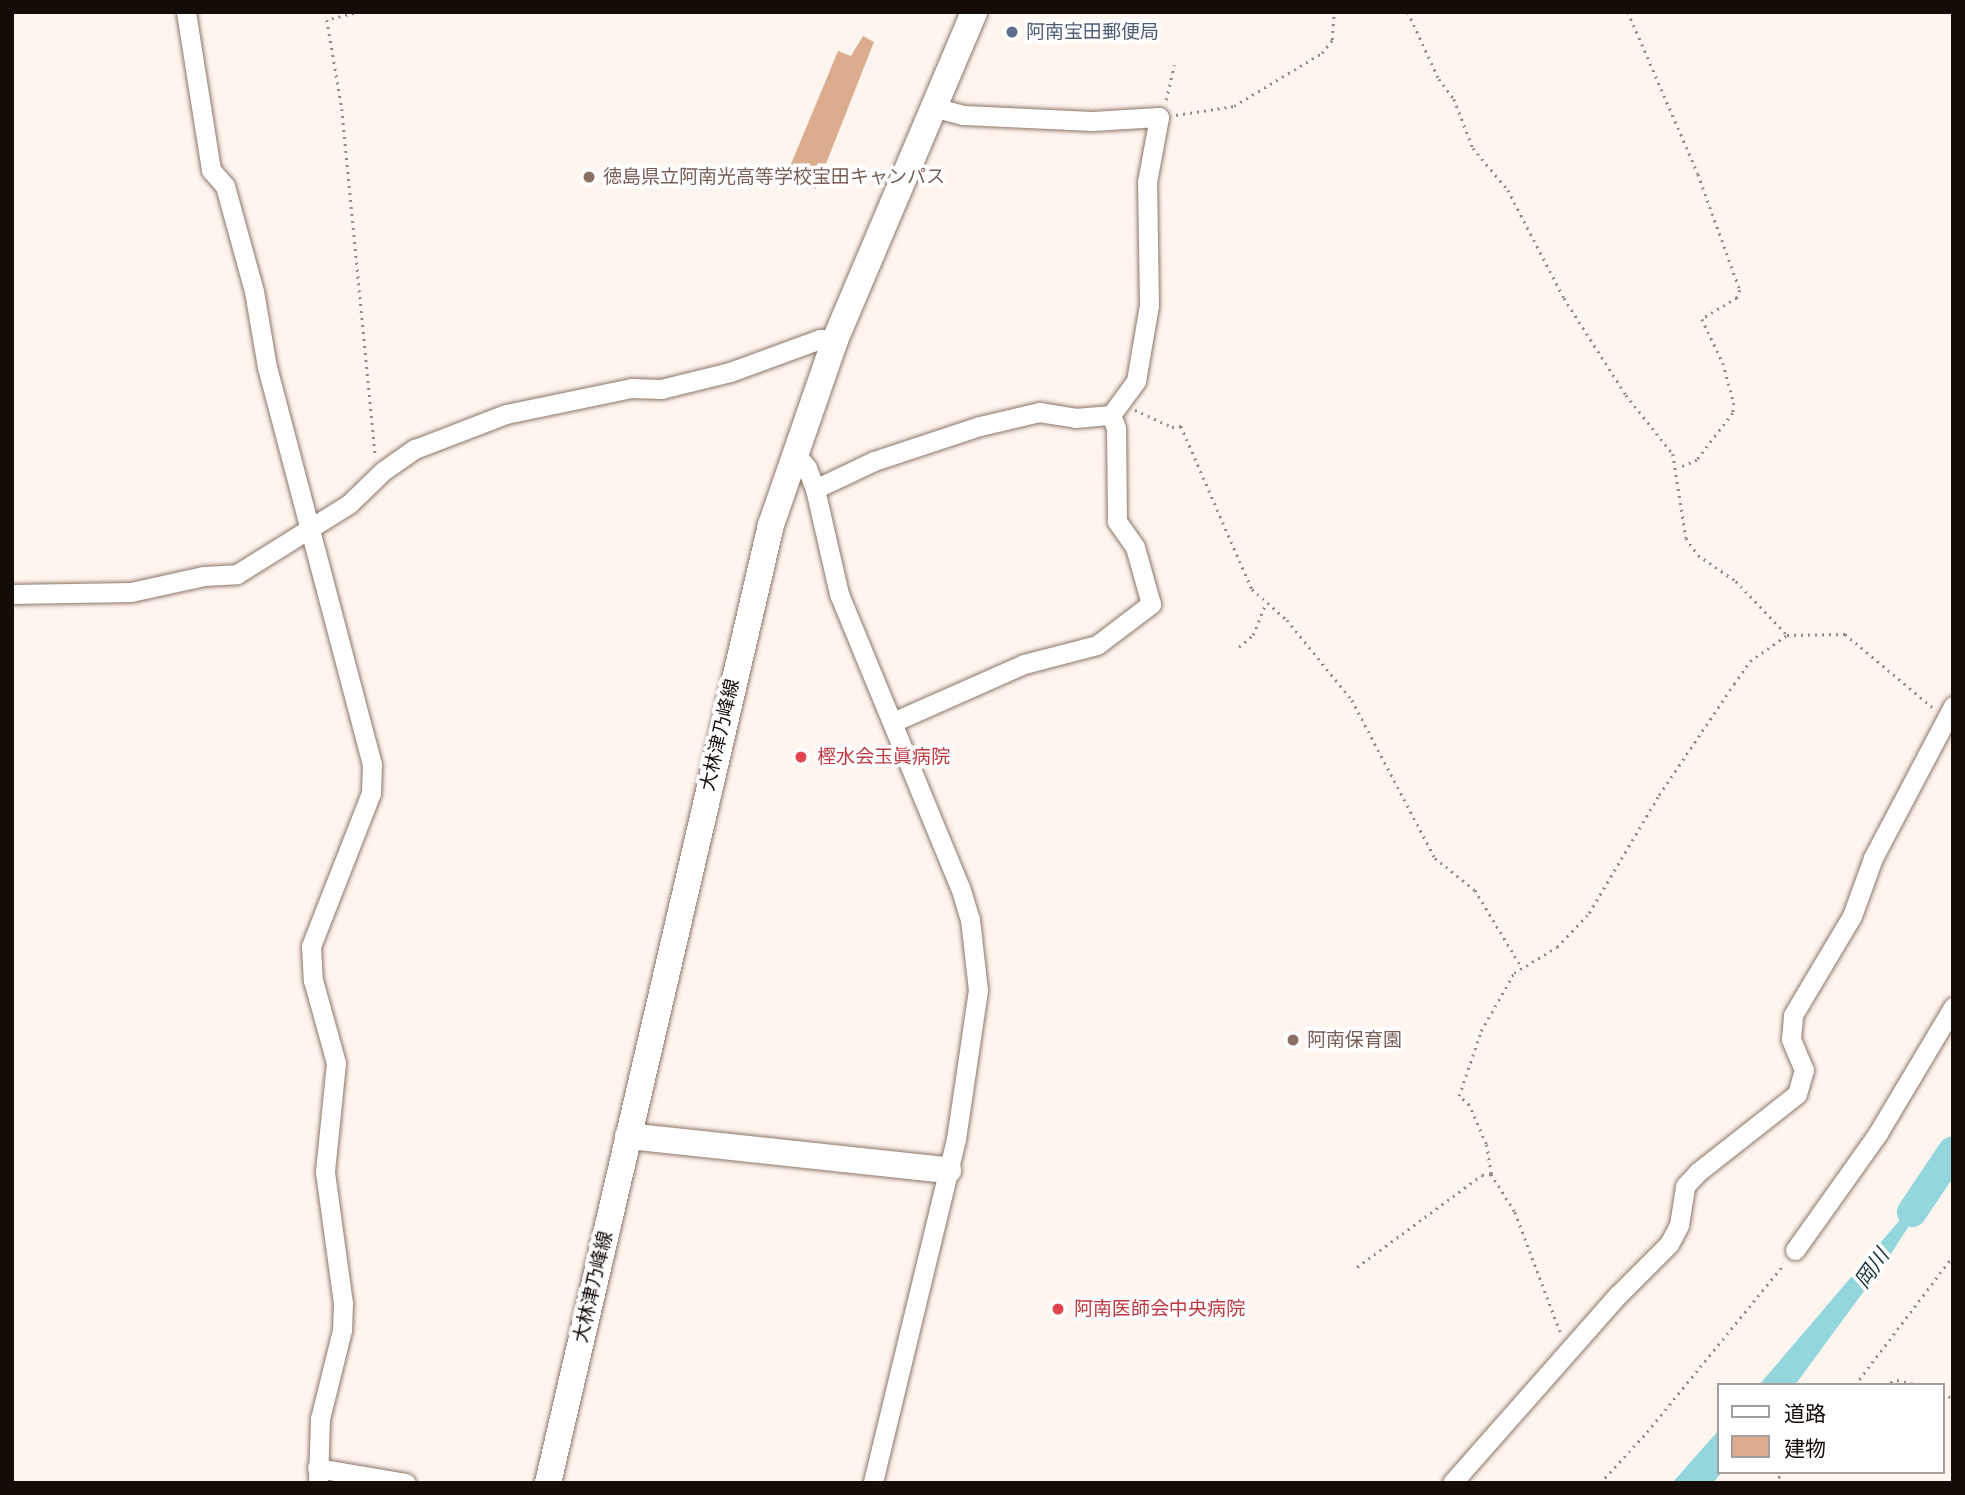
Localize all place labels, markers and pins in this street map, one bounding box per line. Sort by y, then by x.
place label: 阿南宝田郵便局 [1026,21,1159,43]
marker: 阿南宝田郵便局 [1004,24,1020,40]
place label: 徳島県立阿南光高等学校宝田キャンパス [603,166,945,188]
marker: 徳島県立阿南光高等学校宝田キャンパス [581,169,597,185]
place label: 樫水会玉眞病院 [817,746,950,768]
marker: 樫水会玉眞病院 [791,747,811,767]
place label: 阿南保育園 [1307,1029,1402,1051]
marker: 阿南保育園 [1285,1032,1301,1048]
place label: 阿南医師会中央病院 [1074,1298,1245,1320]
marker: 阿南医師会中央病院 [1048,1299,1068,1319]

